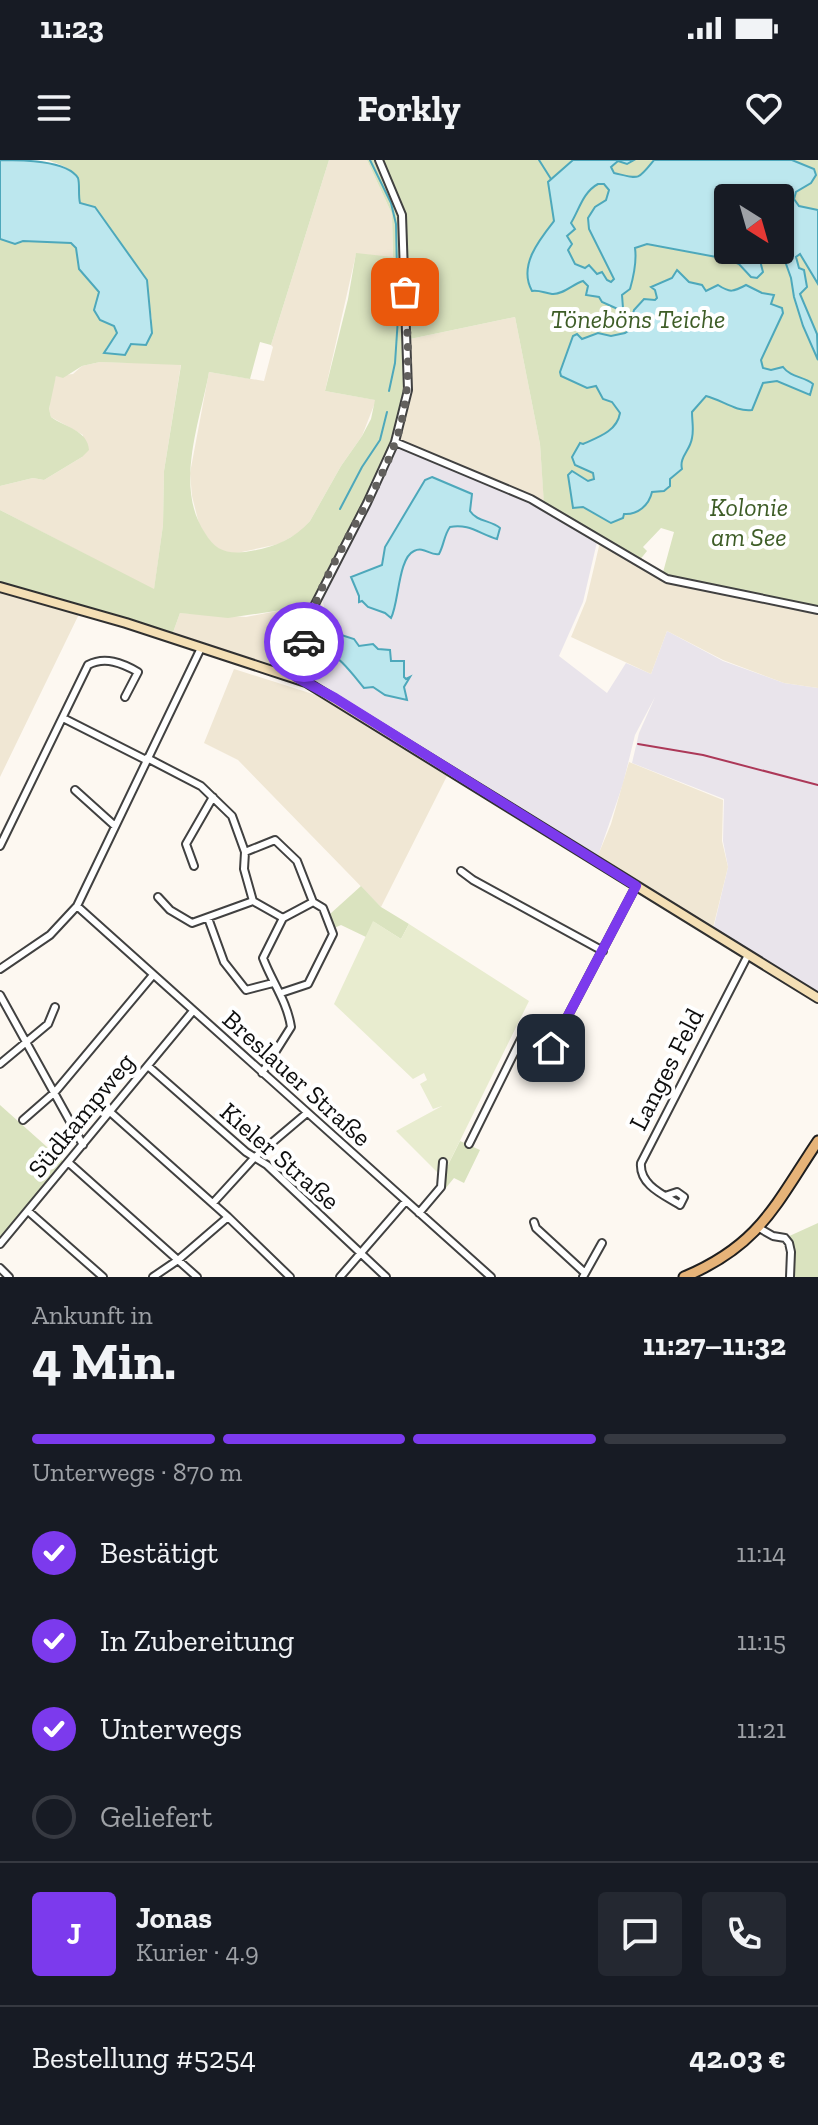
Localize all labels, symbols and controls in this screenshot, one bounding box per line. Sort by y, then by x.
text: 11:23 [40,10,104,46]
icon: menu [32,86,76,130]
icon: heart [742,86,786,130]
text: Forkly [357,87,461,130]
north arrow [714,184,794,264]
map controls [714,184,794,264]
pin [371,258,439,326]
icon: bag [383,270,427,314]
park label: Töneböns Teiche [551,303,725,335]
park label: Kolonie am See [710,491,788,553]
courier [264,602,344,682]
icon: car [282,620,326,664]
street label: Breslauer Straße [216,1003,378,1153]
street label: Langes Feld [622,1003,710,1135]
pin [517,1014,585,1082]
icon: home [529,1026,573,1070]
street label: Südkampweg [21,1046,141,1184]
street label: Kieler Straße [214,1095,346,1217]
text: Ankunft in [32,1299,153,1331]
text: 11:27–11:32 [643,1327,786,1363]
text: 4 Min. [32,1330,176,1392]
text: Unterwegs · 870 m [32,1456,242,1488]
icon: check [32,1531,76,1575]
text: Bestätigt [100,1535,218,1571]
text: 11:14 [736,1537,786,1569]
icon: check [32,1619,76,1663]
text: In Zubereitung [100,1623,294,1659]
text: 11:15 [737,1625,786,1657]
icon: check [32,1707,76,1751]
text: Unterwegs [100,1711,242,1747]
text: 11:21 [737,1713,786,1745]
text: Geliefert [100,1799,213,1835]
button: chat [598,1892,682,1976]
button: phone [702,1892,786,1976]
text: Jonas [136,1900,212,1936]
text: J [67,1916,81,1952]
text: Kurier · 4.9 [136,1936,259,1968]
text: Bestellung #5254 [32,2040,256,2076]
text: 42.03 € [689,2040,786,2076]

